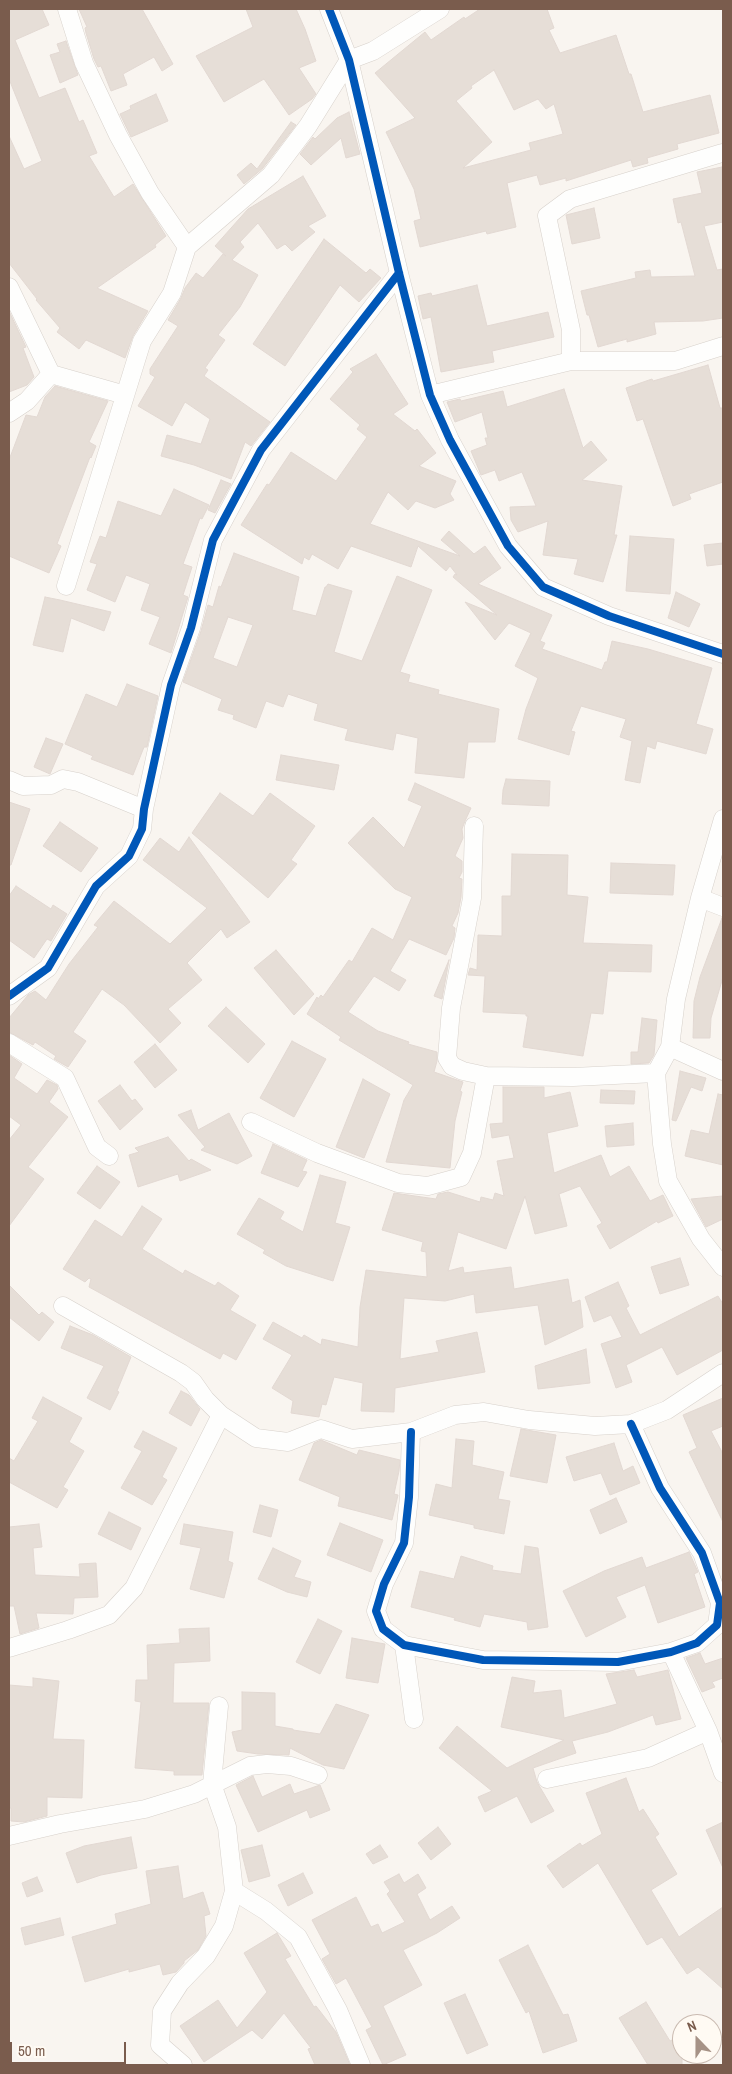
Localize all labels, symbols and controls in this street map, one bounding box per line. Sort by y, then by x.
north arrow [672,2014,722,2064]
text: N [685,2016,699,2036]
scale bar [12,2032,129,2064]
text: 50 m [18,2040,45,2061]

